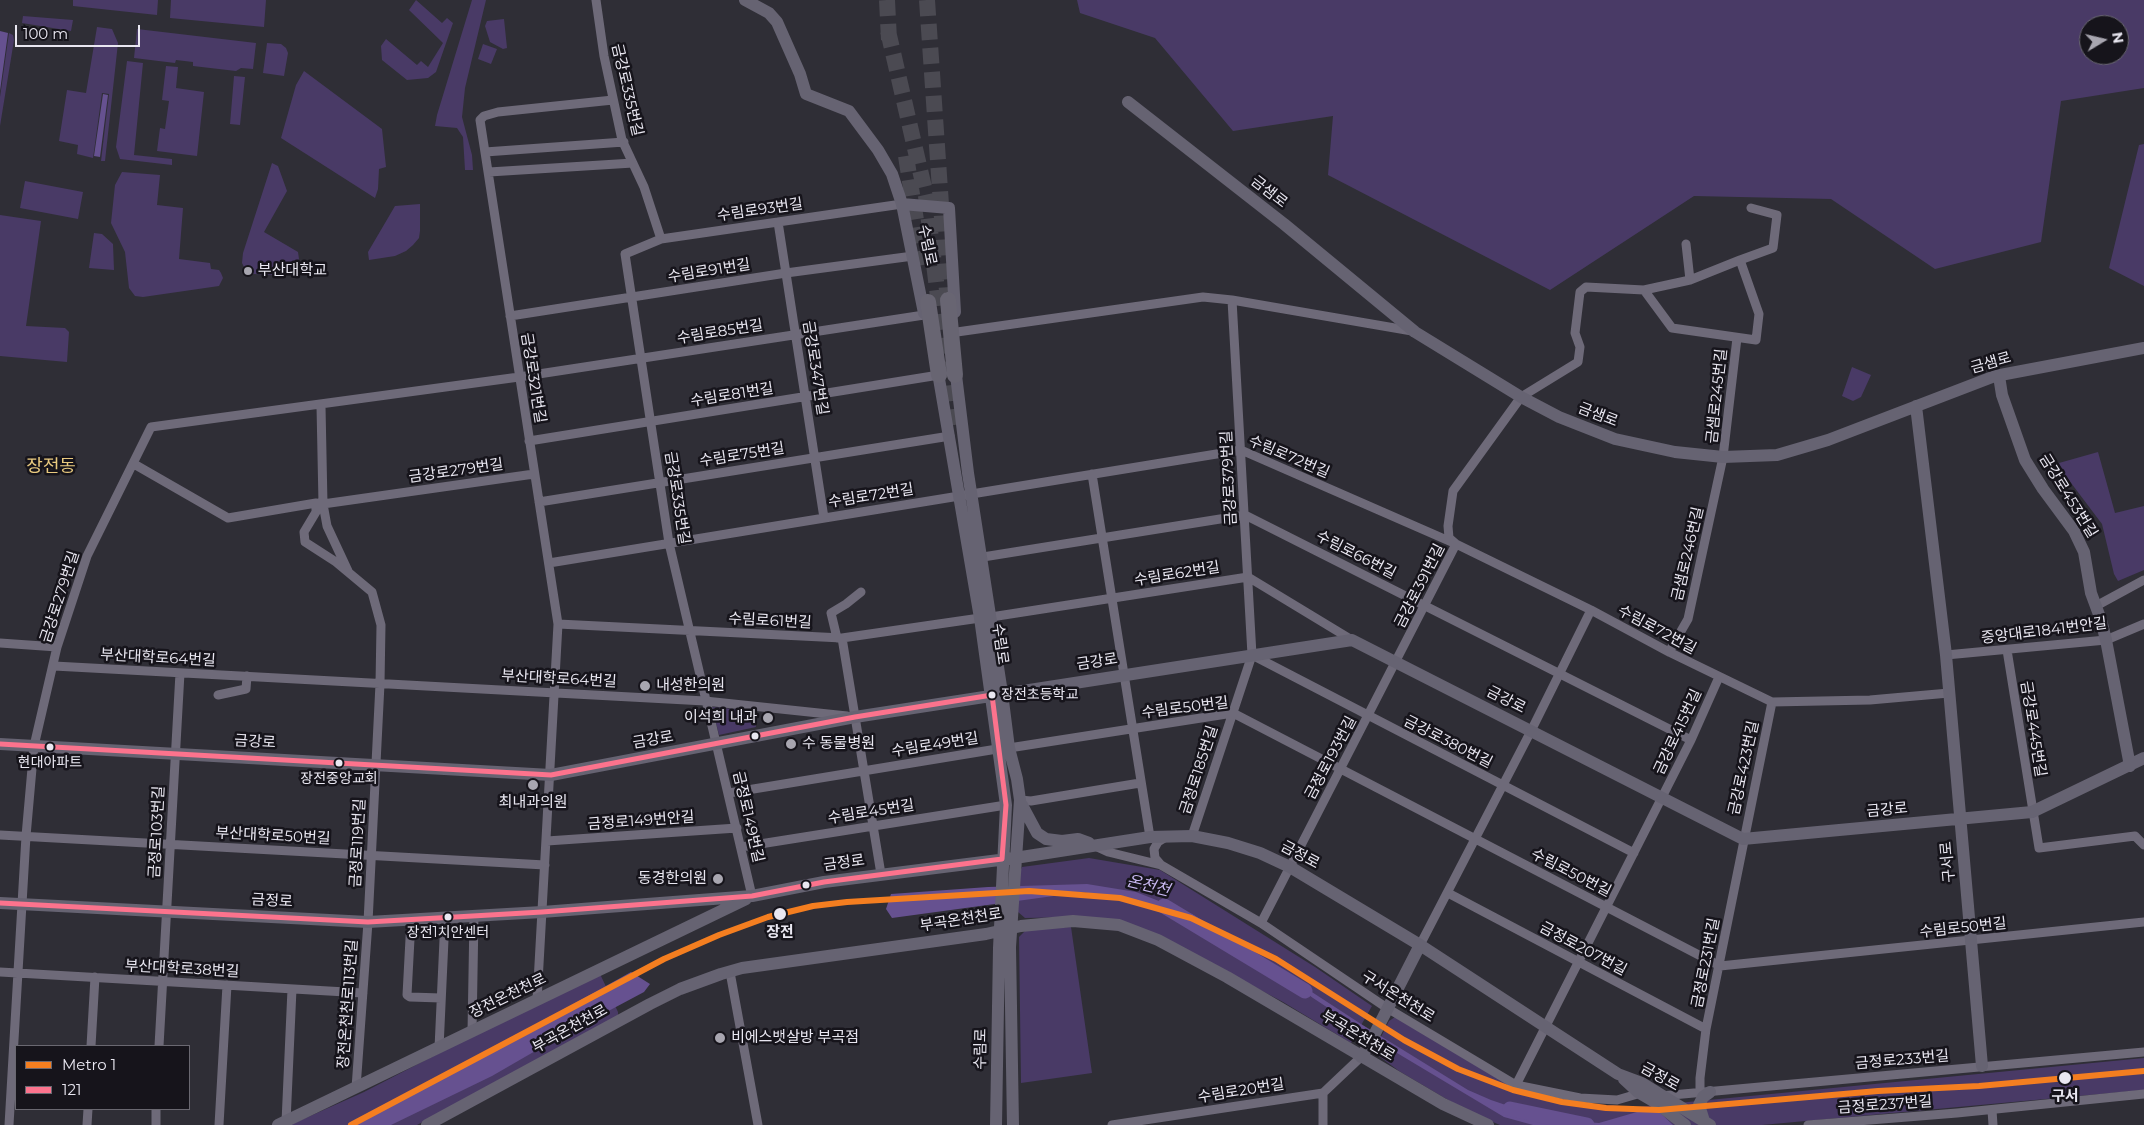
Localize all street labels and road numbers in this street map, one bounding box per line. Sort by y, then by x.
street label: 금강로335번길 [608,42,646,138]
street label: 금샘로 [1247,172,1291,212]
street label: 수림로93번길 [716,195,804,225]
street label: 수림로 [914,223,940,267]
street label: 수림로91번길 [666,256,752,286]
street label: 수림로85번길 [676,316,764,348]
street label: 금강로347번길 [799,319,831,417]
street label: 금강로321번길 [517,331,549,425]
street label: 금샘로245번길 [1703,348,1731,444]
street label: 금샘로 [1969,349,2013,377]
street label: 수림로81번길 [689,380,775,410]
street label: 금샘로 [1575,399,1621,431]
street label: 금강로379번길 [1218,430,1240,526]
street label: 수림로72번길 [1246,432,1332,482]
street label: 수림로75번길 [698,439,786,471]
street label: 금강로335번길 [661,450,693,546]
street label: 금강로453번길 [2035,451,2101,541]
street label: 금강로279번길 [407,455,505,487]
street label: 수림로72번길 [827,480,915,512]
street label: 금샘로246번길 [1668,505,1708,603]
street label: 수림로66번길 [1313,527,1399,583]
street label: 금강로391번길 [1391,541,1449,631]
street label: 금강로279번길 [37,549,83,645]
street label: 수림로62번길 [1133,558,1221,590]
street label: 수림로72번길 [1615,602,1699,658]
street label: 수림로61번길 [728,610,812,632]
street label: 중앙대로1841번안길 [1980,614,2108,648]
street label: 수림로 [988,622,1012,666]
street label: 부산대학로64번길 [100,646,216,670]
street label: 금강로 [1075,650,1119,674]
street label: 부산대학로64번길 [501,667,617,691]
street label: 금강로445번길 [2017,680,2049,778]
street label: 금강로 [1483,683,1529,717]
street label: 금강로415번길 [1650,686,1706,778]
street label: 수림로50번길 [1141,694,1229,722]
street label: 금강로380번길 [1401,712,1495,772]
street label: 금정로193번길 [1301,713,1361,803]
street label: 금강로423번길 [1725,719,1763,817]
street label: 금정로185번길 [1176,723,1222,817]
street label: 금강로 [631,728,675,752]
street label: 수림로49번길 [890,729,980,761]
street label: 금강로 [234,732,276,752]
street label: 금정로149번길 [729,769,767,865]
street label: 금정로103번길 [146,785,168,879]
street label: 수림로45번길 [826,796,916,828]
street label: 금정로119번길 [347,798,369,888]
street label: 금강로 [1866,799,1908,821]
street label: 금정로149번안길 [587,808,695,834]
street label: 부산대학로50번길 [215,824,331,848]
street label: 금정로 [1277,837,1323,873]
street label: 구서로 [1937,841,1959,883]
street label: 수림로50번길 [1528,845,1614,901]
street label: 금정로 [822,851,866,875]
street label: 금정로 [251,891,293,911]
street label: 부곡온천천로 [919,905,1003,935]
street label: 수림로50번길 [1919,914,2007,942]
street label: 금정로231번길 [1688,916,1724,1010]
street label: 금정로207번길 [1536,918,1630,980]
street label: 장전온천천로113번길 [334,939,362,1069]
street label: 부산대학로38번길 [124,957,240,981]
street label: 구서온천천로 [1358,967,1438,1027]
street label: 장전온천천로 [467,970,549,1022]
street label: 부곡온천천로 [529,1001,611,1057]
street label: 부곡온천천로 [1318,1007,1398,1065]
street label: 수림로 [972,1028,990,1070]
street label: 금정로233번길 [1854,1047,1950,1073]
street label: 금정로 [1638,1059,1682,1095]
street label: 수림로20번길 [1196,1075,1286,1107]
street label: 금정로237번길 [1837,1093,1933,1117]

